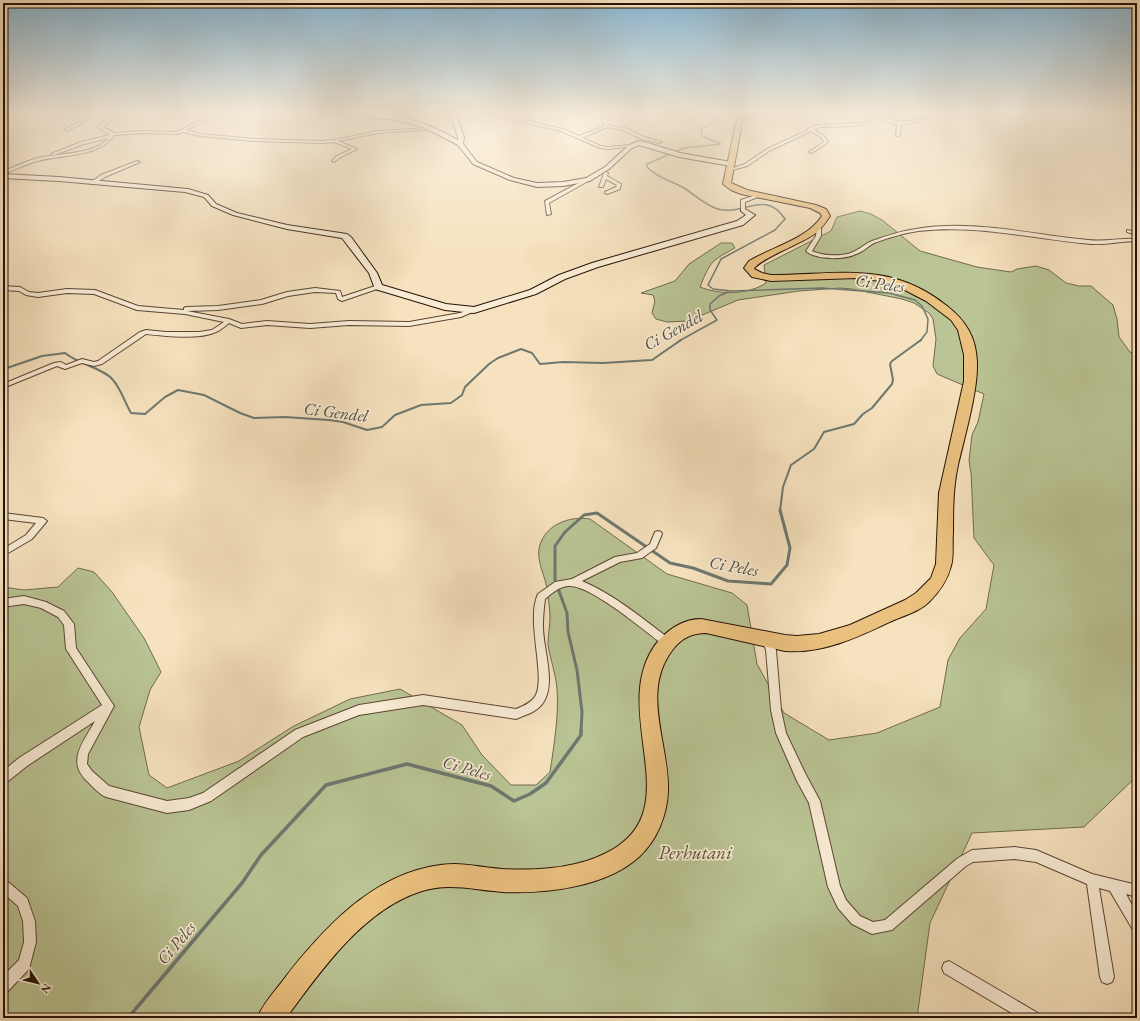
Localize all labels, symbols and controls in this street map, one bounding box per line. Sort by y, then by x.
water label: Ci Peles [854,269,906,297]
water label: Ci Gendel [639,304,708,355]
water label: Ci Gendel [303,397,371,427]
water label: Ci Peles [708,551,761,581]
water label: Ci Peles [440,751,494,785]
park label: Perhutani [658,840,733,865]
water label: Ci Peles [152,917,201,969]
north arrow [18,963,58,1003]
text: N [38,981,54,996]

